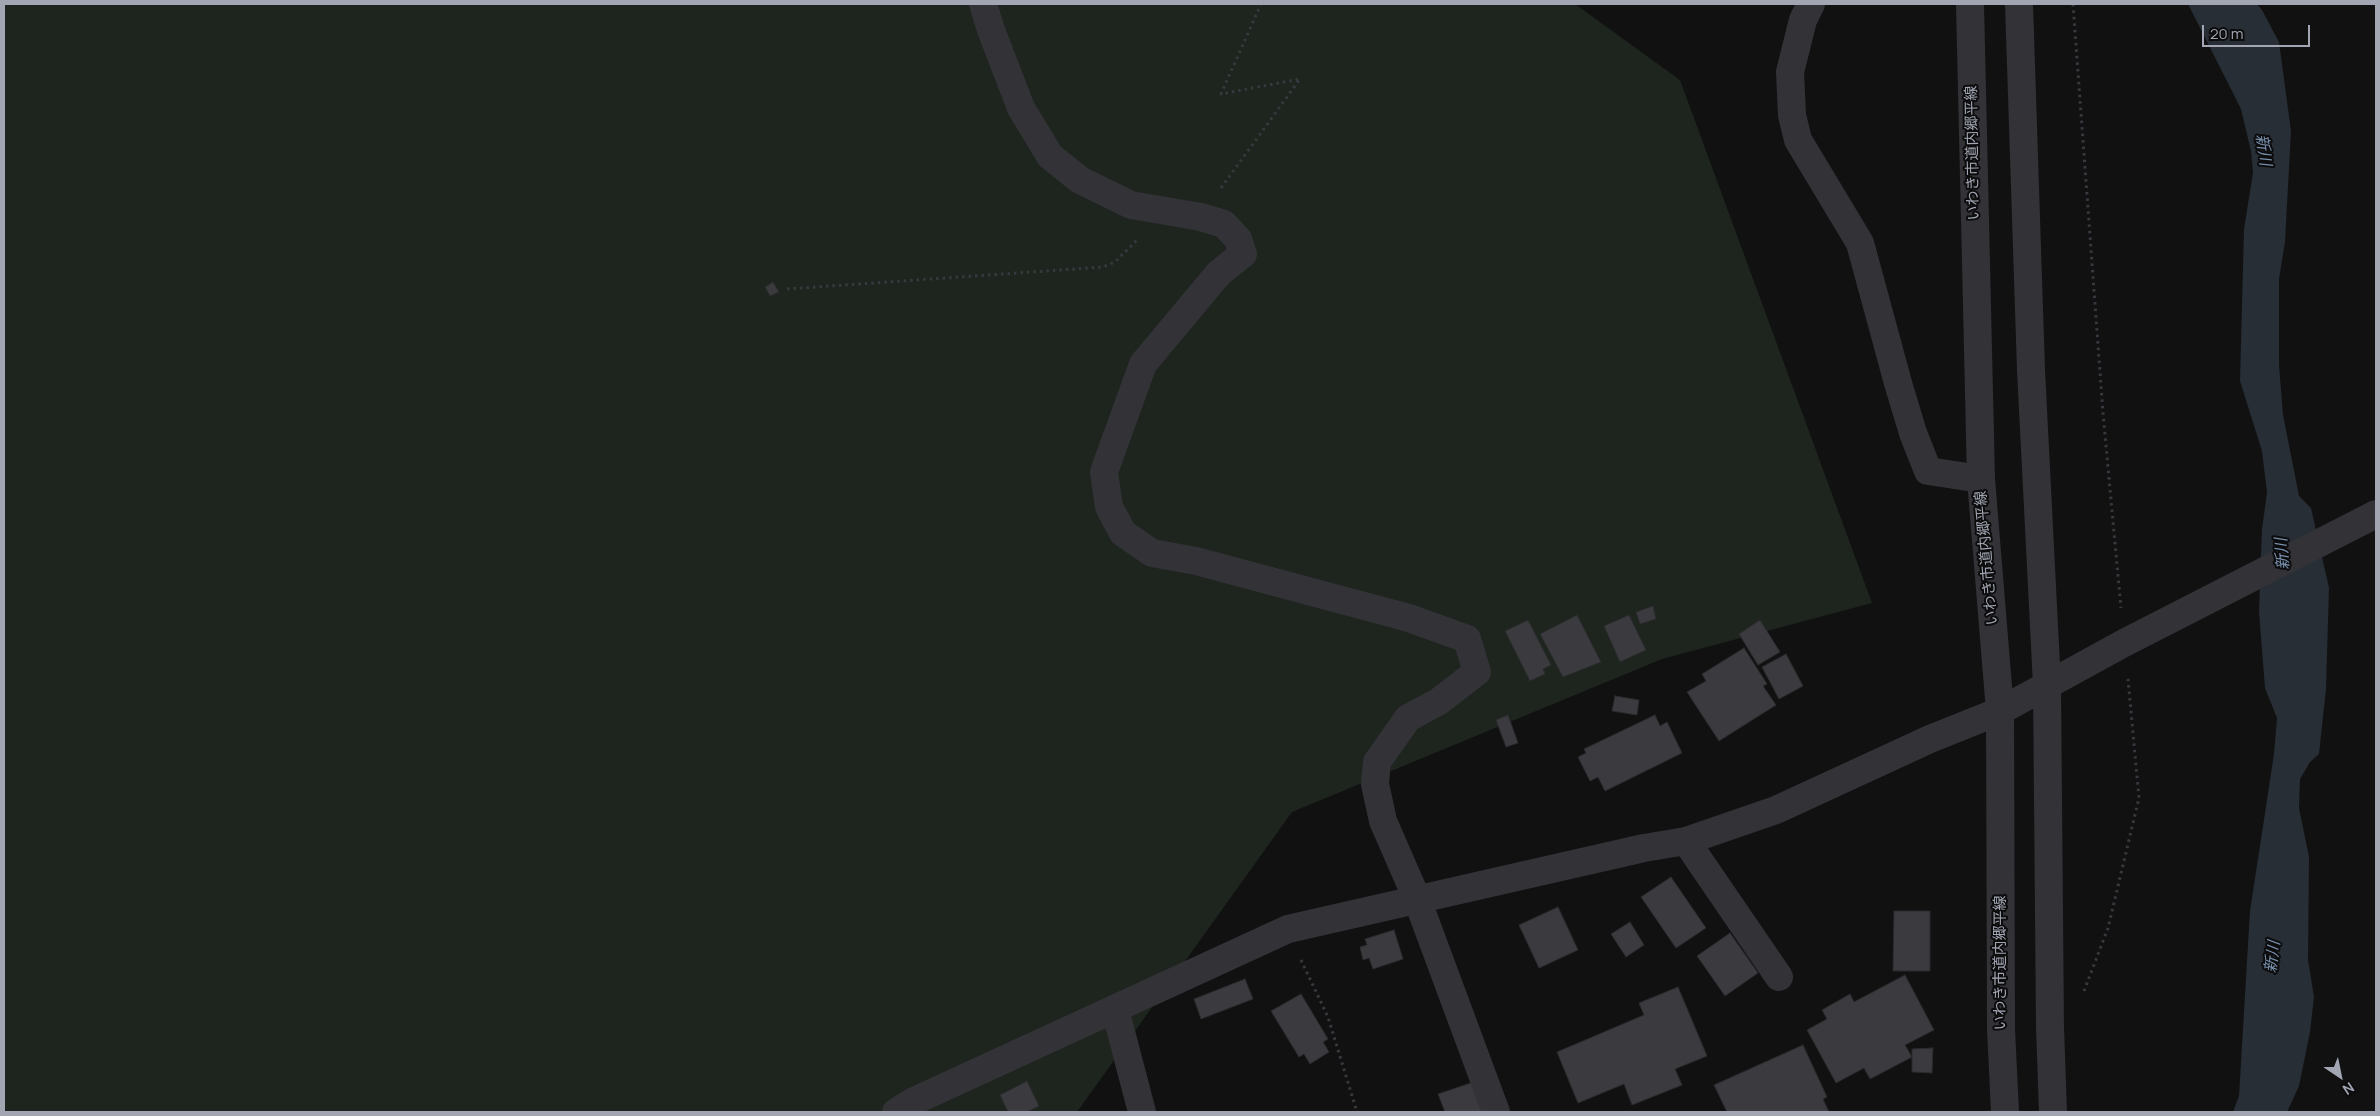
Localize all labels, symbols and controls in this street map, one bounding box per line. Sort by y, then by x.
scale bar [2205,15,2312,47]
text: 20 m [2210,23,2243,44]
street label: いわき市道内郷平線 [1963,85,1983,221]
water label: 新川 [2251,133,2275,167]
street label: いわき市道内郷平線 [1972,490,2002,626]
water label: 新川 [2272,537,2294,571]
street label: いわき市道内郷平線 [1992,896,2010,1030]
water label: 新川 [2262,940,2284,974]
north arrow [2315,1051,2365,1101]
text: N [2339,1078,2358,1100]

